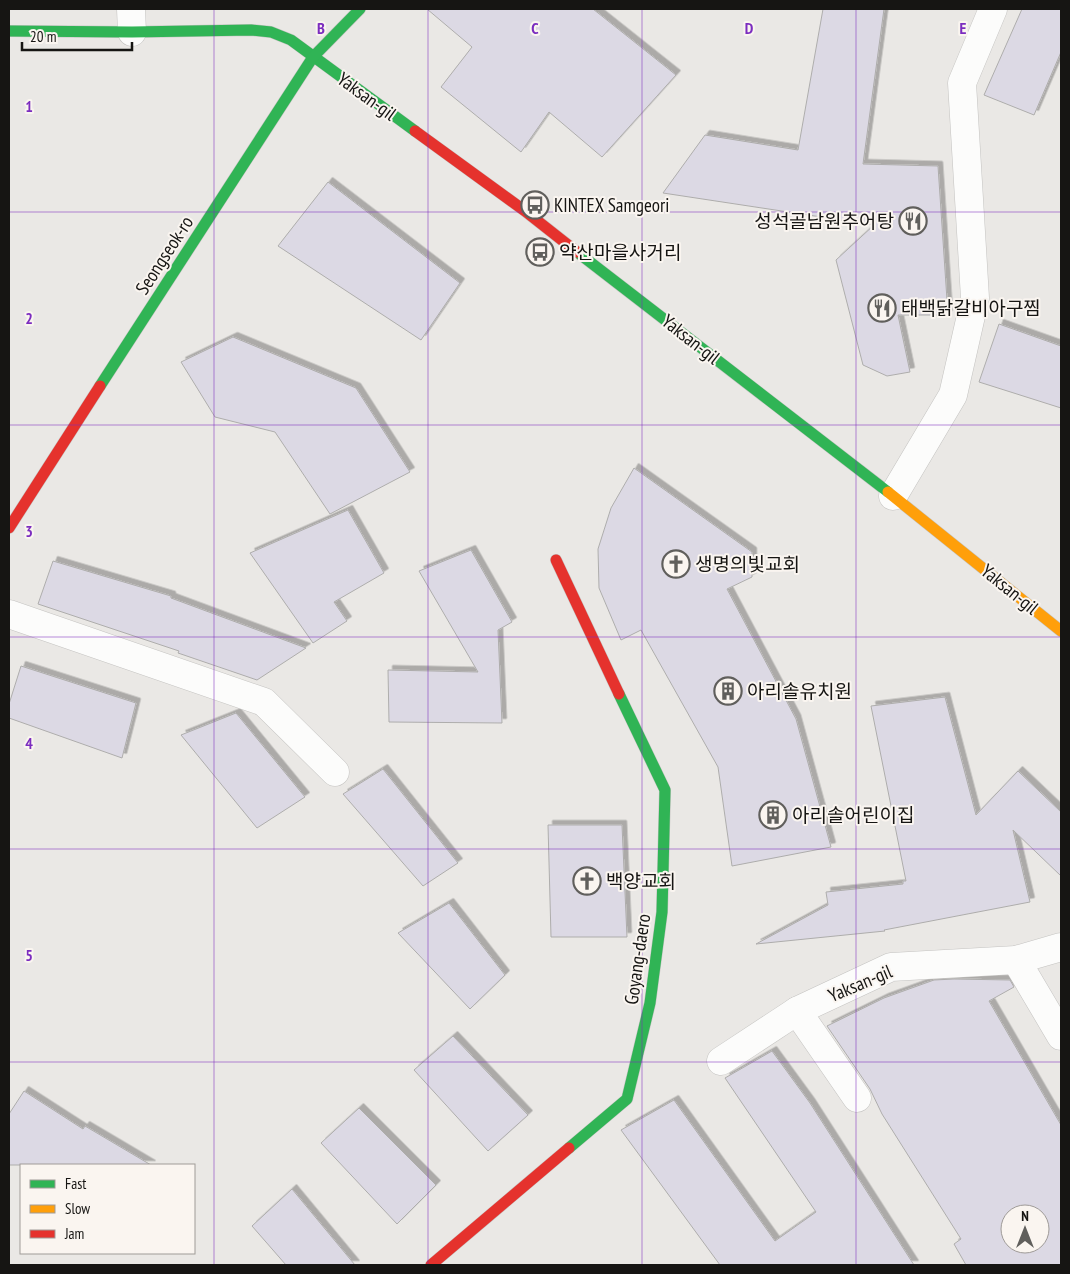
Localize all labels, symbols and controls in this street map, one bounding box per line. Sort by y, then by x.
text: B [317,18,325,38]
text: C [531,18,539,38]
text: D [745,18,754,38]
text: E [960,18,967,38]
scale bar [22,20,132,52]
text: 20 m [30,27,56,46]
street label: Yaksan-gil [333,67,402,126]
text: 1 [25,96,33,116]
bus stop icon: KINTEX Samgeori [520,190,550,220]
place label: KINTEX Samgeori [554,193,669,217]
restaurant icon: 성석골남원추어탕 [898,206,928,236]
place label: 성석골남원추어탕 [754,209,895,233]
street label: Seongseok-ro [130,211,198,299]
bus stop icon: 약산마을사거리 [525,237,555,267]
place label: 약산마을사거리 [559,240,681,264]
restaurant icon: 태백닭갈비아구찜 [867,293,897,323]
place label: 태백닭갈비아구찜 [901,296,1041,320]
text: 2 [25,308,33,328]
street label: Yaksan-gil [657,309,725,369]
text: 3 [25,521,33,541]
church icon: 생명의빛교회 [661,549,691,579]
place label: 생명의빛교회 [695,552,800,576]
street label: Yaksan-gil [976,559,1044,620]
building icon: 아리솔유치원 [713,676,743,706]
place label: 아리솔유치원 [747,679,852,703]
text: 4 [25,733,33,753]
building icon: 아리솔어린이집 [758,800,788,830]
place label: 아리솔어린이집 [792,803,914,827]
church icon: 백양교회 [572,866,602,896]
place label: 백양교회 [606,869,676,893]
street label: Goyang-daero [619,912,655,1006]
text: 5 [25,945,33,965]
street label: Yaksan-gil [824,959,896,1007]
legend [20,1164,195,1254]
text: Fast [65,1174,86,1193]
text: Slow [65,1199,90,1218]
north arrow [1000,1204,1050,1254]
text: N [1021,1207,1029,1225]
text: Jam [64,1224,84,1243]

